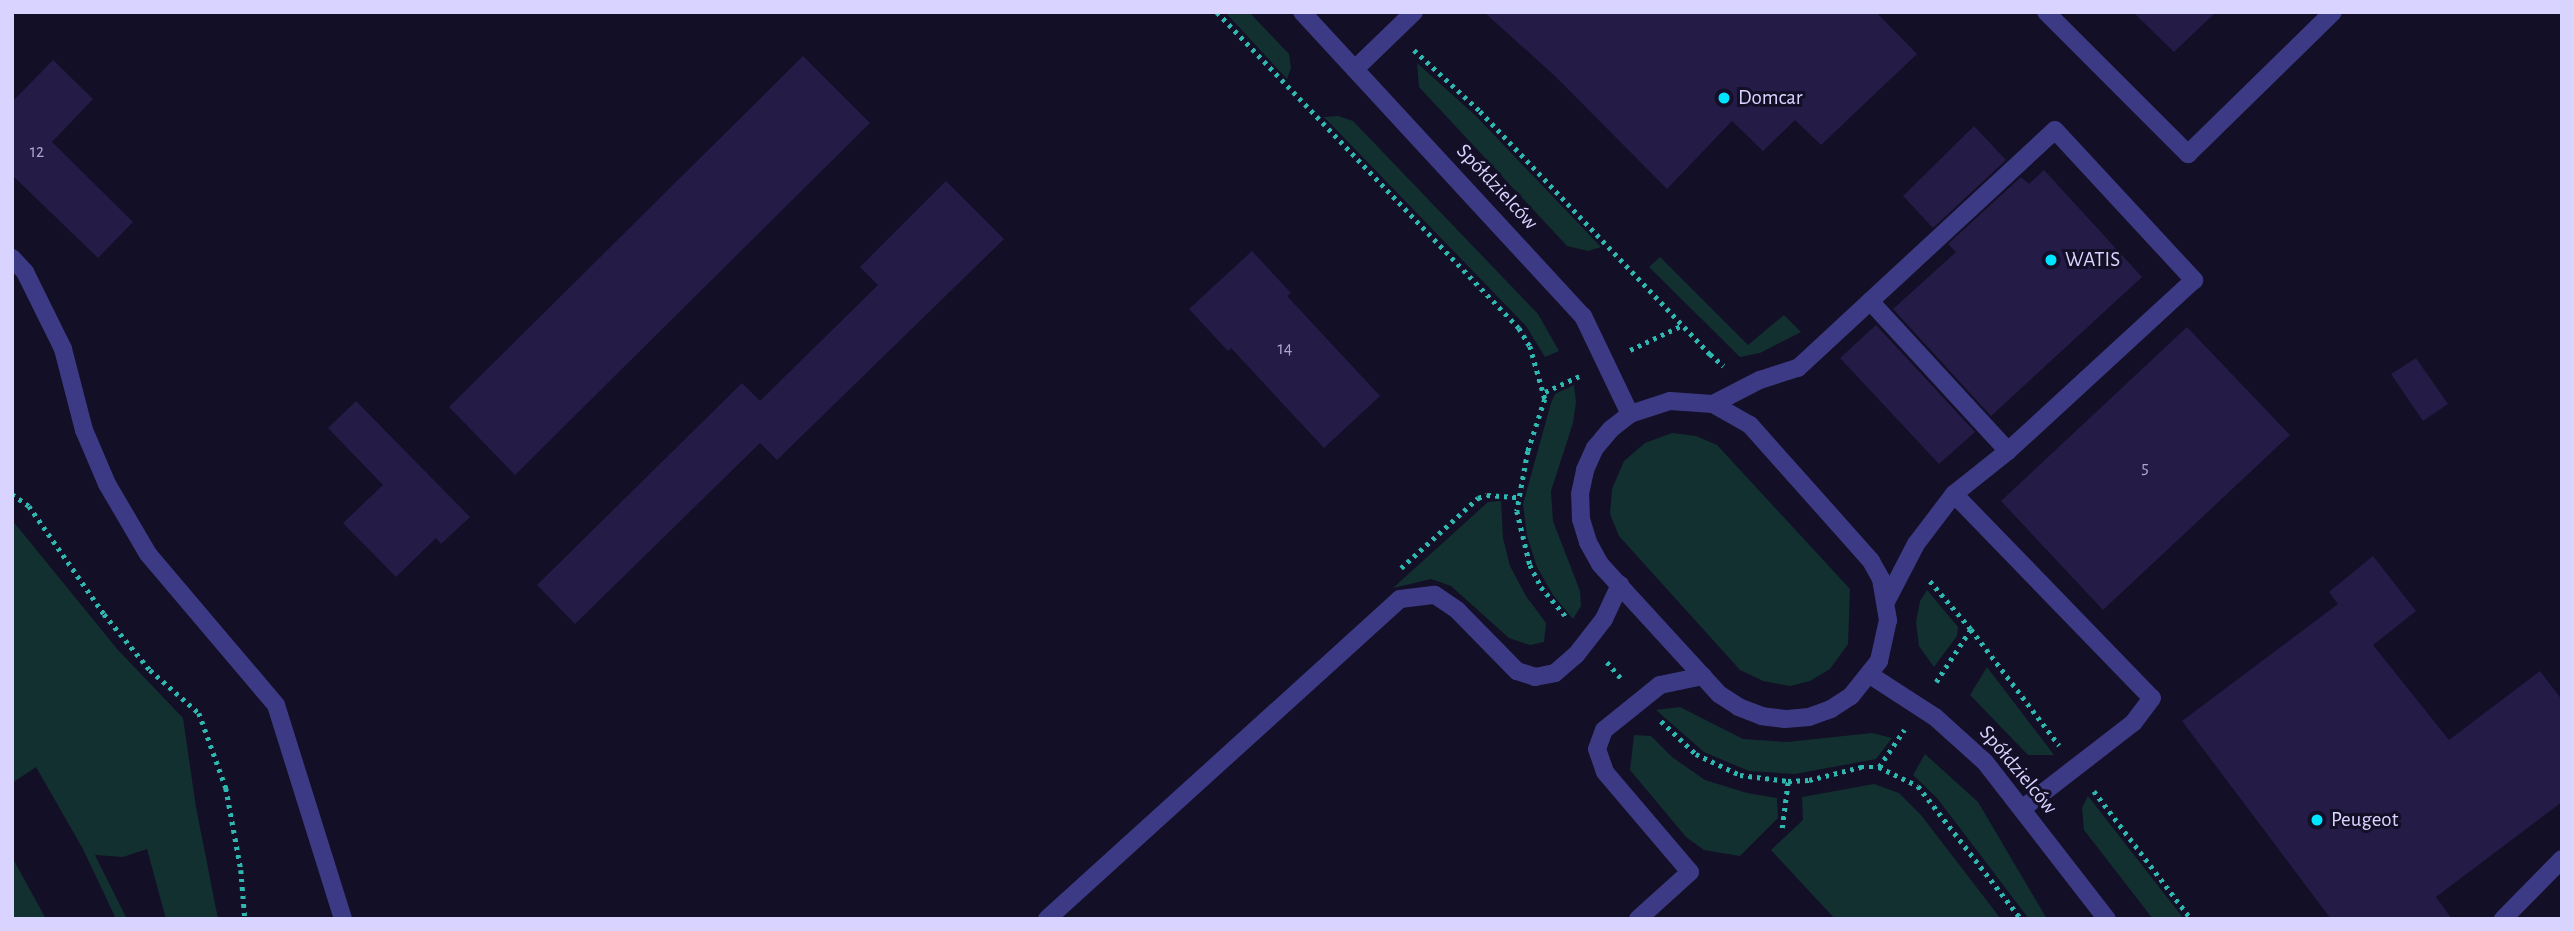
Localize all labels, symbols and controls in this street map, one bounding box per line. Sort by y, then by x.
place label: Domcar [1738,85,1803,111]
marker: Domcar [1716,90,1732,106]
street label: Spółdzielców [1451,139,1543,235]
house number: 12 [30,141,44,163]
place label: WATIS [2065,247,2120,273]
marker: WATIS [2043,252,2059,268]
house number: 14 [1278,338,1292,360]
house number: 5 [2141,457,2149,479]
street label: Spółdzielców [1974,720,2062,820]
place label: Peugeot [2331,807,2398,833]
marker: Peugeot [2309,812,2325,828]

